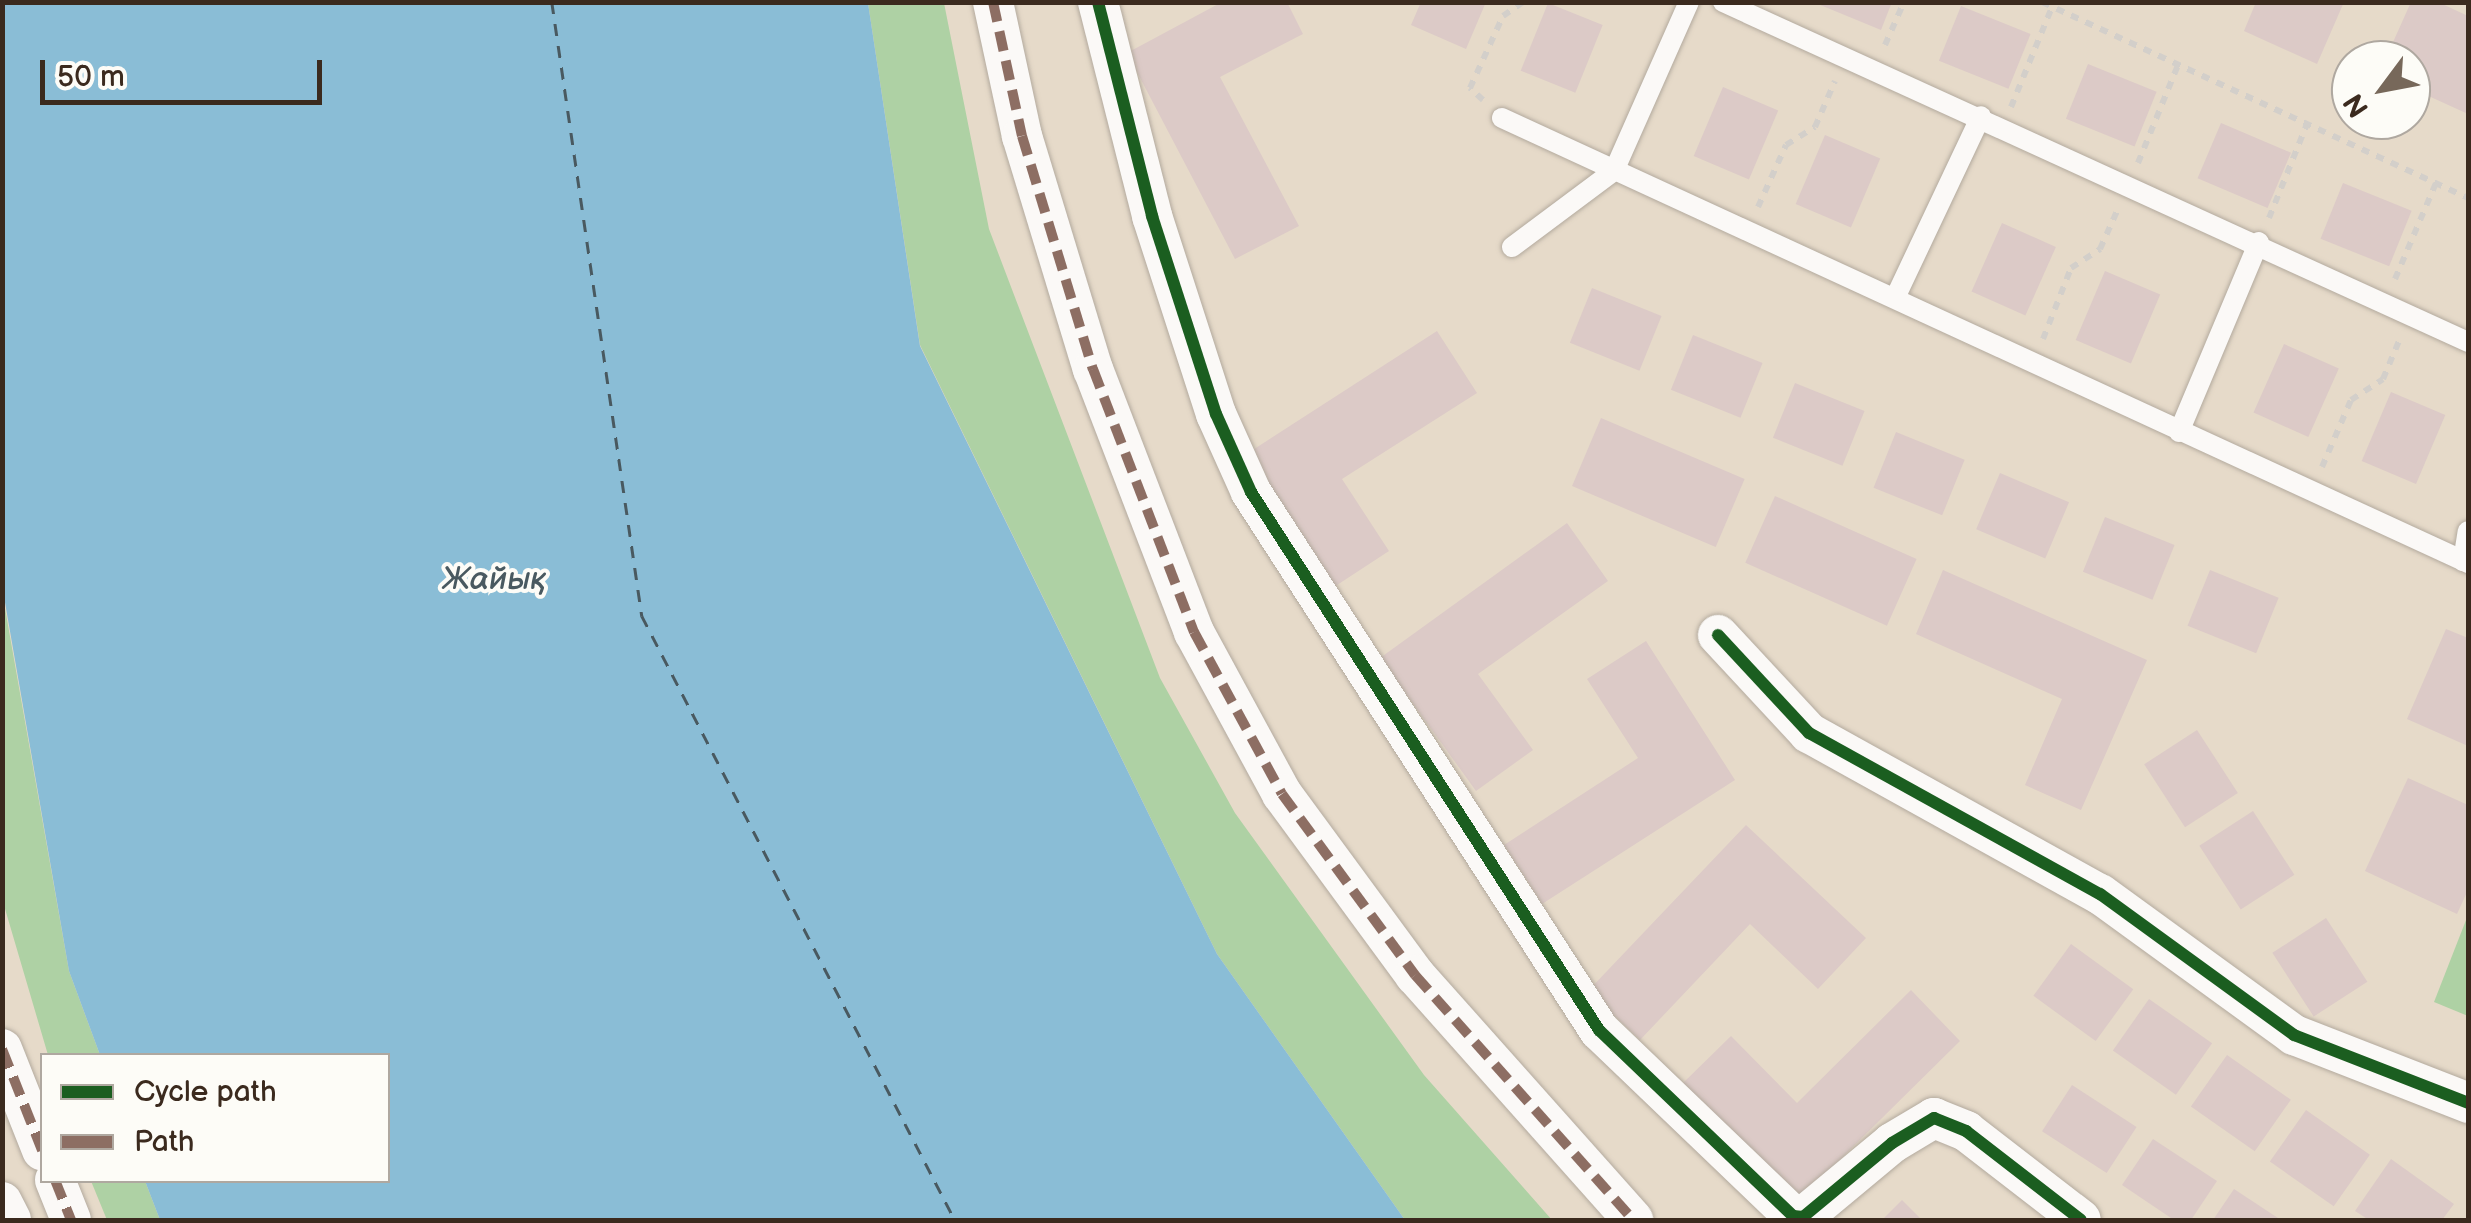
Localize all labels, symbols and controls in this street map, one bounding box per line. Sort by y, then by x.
scale bar [45,40,328,102]
north arrow [2331,40,2431,140]
text: 50 m [57,59,125,95]
text: N [2337,87,2376,123]
water label: Жайық [442,561,546,599]
legend [40,1053,390,1183]
text: Cycle path [134,1074,277,1110]
text: Path [134,1124,194,1160]

